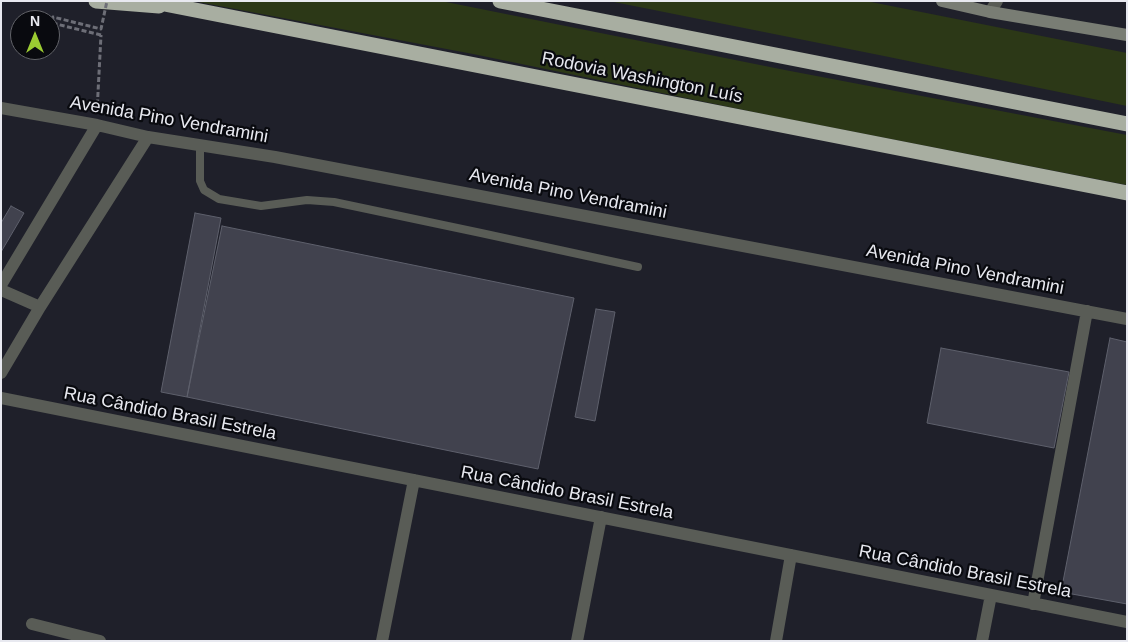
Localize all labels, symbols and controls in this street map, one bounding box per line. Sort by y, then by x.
north arrow [10,10,60,60]
text: N [30,13,40,29]
street label: Rodovia Washington Luís [540,48,744,108]
street label: Avenida Pino Vendramini [68,92,270,148]
street label: Avenida Pino Vendramini [467,164,669,224]
street label: Avenida Pino Vendramini [864,240,1066,300]
street label: Rua Cândido Brasil Estrela [62,383,278,445]
street label: Rua Cândido Brasil Estrela [459,462,675,524]
street label: Rua Cândido Brasil Estrela [857,541,1073,603]

